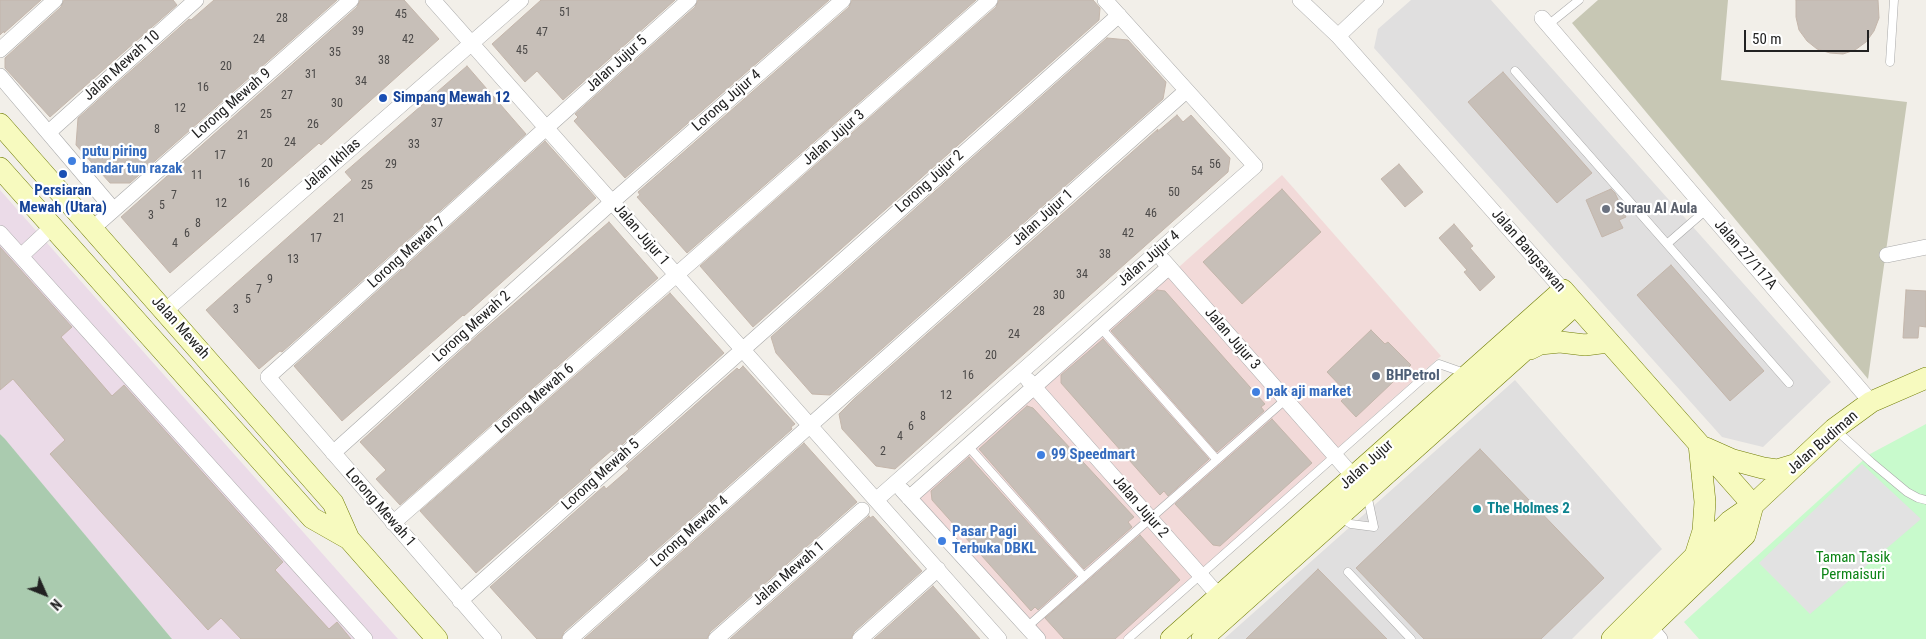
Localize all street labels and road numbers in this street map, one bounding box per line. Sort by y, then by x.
street label: Jalan Mewah 10 [80,27,164,105]
street label: Jalan Jujur 5 [583,32,651,96]
street label: Lorong Mewah 9 [189,65,275,143]
street label: Lorong Jujur 4 [689,66,765,136]
street label: Jalan Jujur 3 [799,106,869,170]
street label: Jalan Ikhlas [299,135,365,195]
street label: Lorong Jujur 2 [892,147,968,217]
street label: Jalan Jujur 1 [1009,186,1077,250]
street label: Jalan Jujur 1 [609,200,673,270]
street label: Jalan Bangsawan [1487,206,1569,296]
street label: Lorong Mewah 7 [365,213,449,293]
street label: Jalan 27/117A [1710,216,1780,294]
street label: Jalan Jujur 4 [1114,227,1184,291]
street label: Lorong Mewah 2 [430,287,514,367]
street label: Jalan Mewah [147,293,213,363]
street label: Jalan Jujur 3 [1200,304,1264,374]
street label: Lorong Mewah 6 [492,360,578,438]
street label: Jalan Budiman [1784,407,1862,479]
street label: Lorong Mewah 5 [559,435,643,515]
street label: Jalan Jujur [1337,436,1397,494]
street label: Lorong Mewah 1 [341,465,419,551]
street label: Jalan Jujur 2 [1108,472,1172,542]
street label: Lorong Mewah 4 [648,492,732,572]
street label: Jalan Mewah 1 [749,538,829,610]

